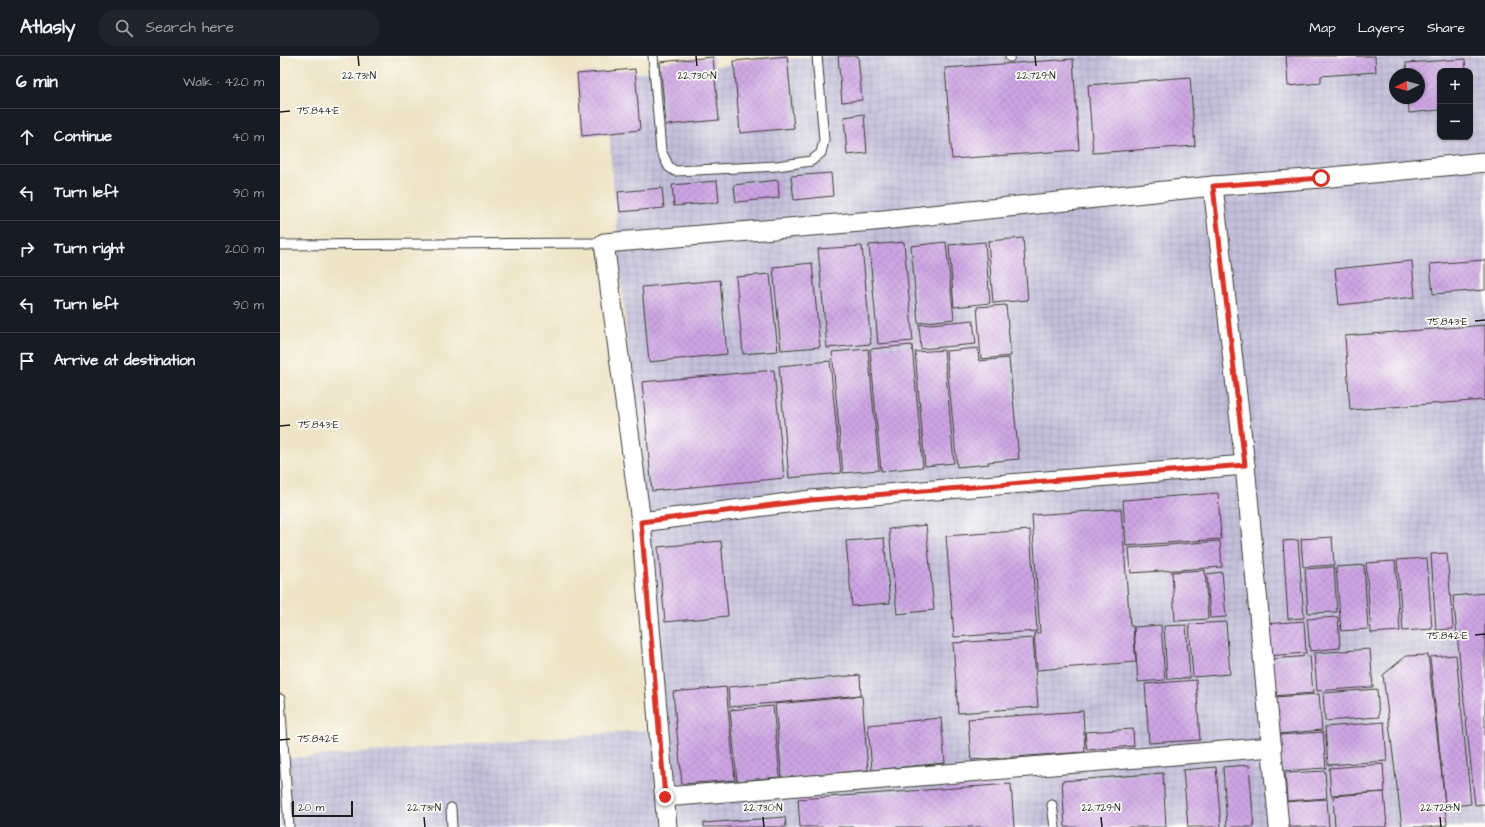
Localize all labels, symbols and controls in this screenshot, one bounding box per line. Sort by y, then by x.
search box [99,10,379,46]
text: Atlasly [20,14,75,41]
icon: search [113,17,135,39]
text: Search here [145,17,234,38]
text: Map [1309,18,1336,38]
text: Layers [1358,18,1405,38]
text: Share [1427,18,1465,38]
north arrow [1389,68,1425,104]
map controls [1437,68,1473,140]
button: + [1437,68,1473,104]
text: 22.731°N [342,69,376,83]
text: 22.730°N [678,69,716,83]
text: 22.729°N [1017,69,1055,83]
text: 6 min [16,70,58,94]
text: Walk · 420 m [183,73,264,91]
text: 75.844°E [297,104,340,118]
button: − [1437,104,1473,140]
icon: ahead [16,126,38,148]
text: Continue [54,126,112,147]
text: 40 m [232,128,264,146]
route start [1312,169,1330,187]
icon: left [16,182,38,204]
text: Turn left [54,182,118,203]
text: 90 m [233,184,264,202]
icon: right [16,238,38,260]
text: Turn right [54,238,125,259]
text: 200 m [225,240,264,258]
icon: left [16,294,38,316]
text: Turn left [54,294,118,315]
text: 90 m [233,296,264,314]
text: 75.843°E [1426,315,1468,329]
icon: arrive [16,350,38,372]
text: Arrive at destination [54,350,195,371]
text: 75.843°E [297,418,339,432]
text: 75.842°E [1426,629,1468,643]
text: 75.842°E [297,732,339,746]
route end [656,788,674,806]
scale bar [292,799,353,818]
text: 20 m [298,800,324,815]
text: 22.731°N [407,801,441,815]
text: 22.730°N [744,801,782,815]
text: 22.729°N [1082,801,1120,815]
text: 22.728°N [1420,801,1460,815]

